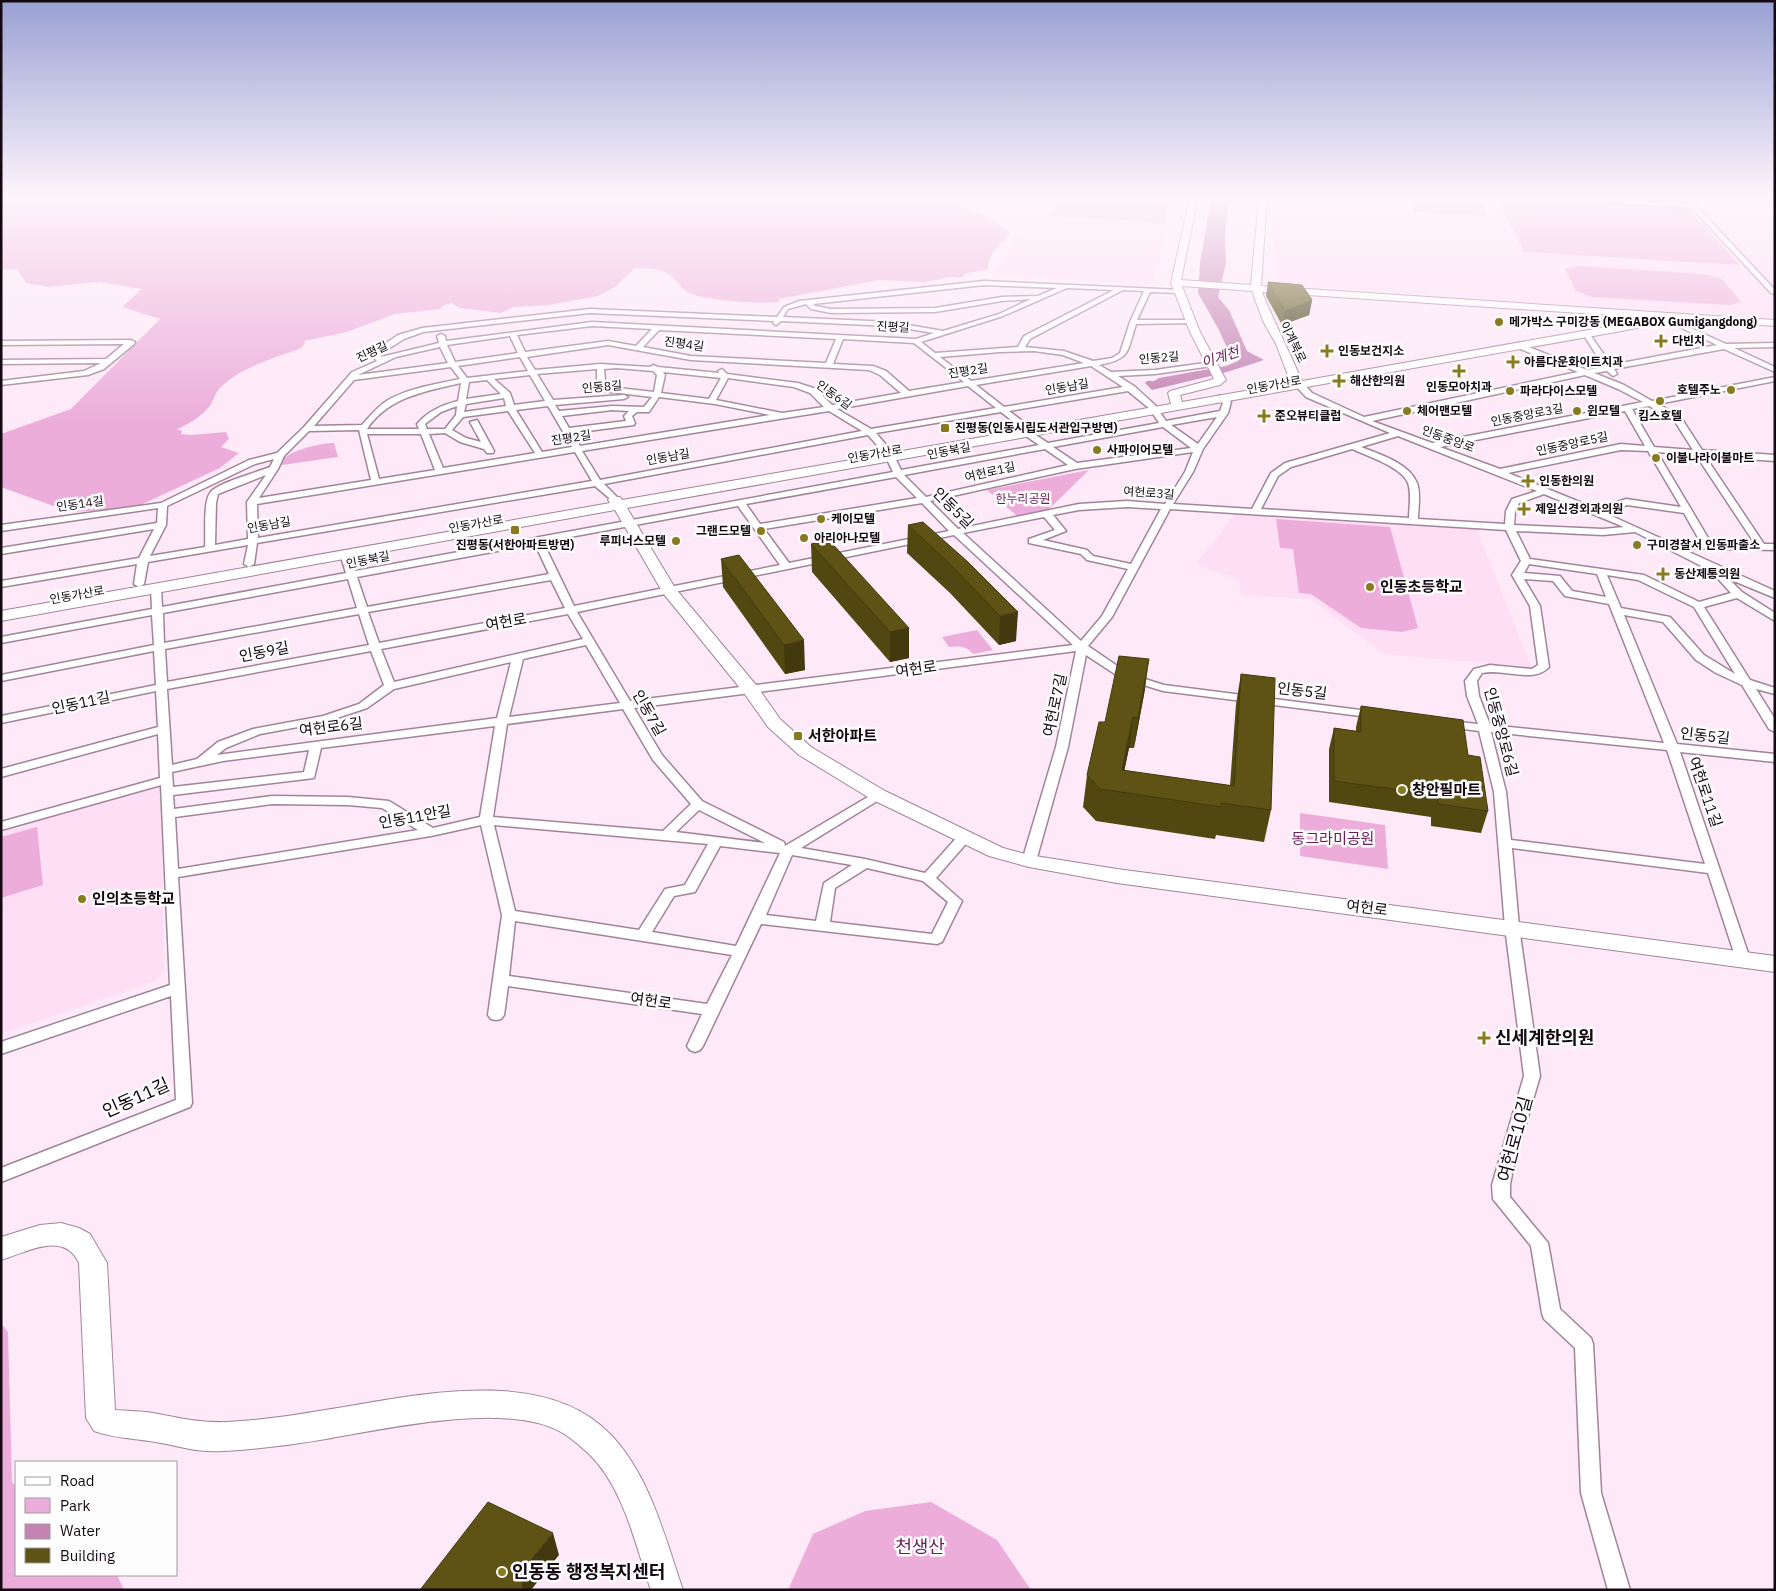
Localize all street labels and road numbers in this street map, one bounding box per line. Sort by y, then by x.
street label: 진평길 [876,318,910,335]
street label: 이계북로 [1277,319,1310,365]
street label: 진평4길 [663,333,705,354]
street label: 진평길 [354,338,390,365]
street label: 인동2길 [1138,348,1180,367]
street label: 진평2길 [947,360,989,381]
street label: 인동가산로 [1245,372,1302,397]
street label: 인동남길 [1044,375,1090,398]
street label: 인동8길 [581,377,623,396]
street label: 인동6길 [814,377,855,413]
street label: 인동중앙로3길 [1489,400,1564,429]
street label: 인동중앙로 [1420,422,1477,455]
street label: 진평2길 [550,427,592,448]
street label: 인동중앙로5길 [1534,429,1609,458]
street label: 인동북길 [926,439,972,462]
street label: 인동가산로 [846,441,903,466]
street label: 인동남길 [645,445,691,468]
street label: 여헌로1길 [963,458,1017,485]
street label: 인동5길 [929,483,978,532]
street label: 여헌로3길 [1123,483,1175,502]
street label: 인동14길 [55,493,105,514]
street label: 인동가산로 [447,511,504,536]
street label: 인동남길 [246,513,292,536]
street label: 인동북길 [345,548,391,571]
street label: 인동가산로 [48,582,105,607]
street label: 여헌로 [484,609,528,634]
street label: 인동9길 [237,637,290,666]
street label: 여헌로 [894,656,938,681]
street label: 여헌로7길 [1039,672,1070,738]
street label: 인동5길 [1276,678,1328,703]
street label: 인동중앙로6길 [1480,685,1523,779]
street label: 인동7길 [629,686,670,739]
street label: 인동11길 [50,687,112,718]
street label: 여헌로6길 [298,713,364,740]
street label: 인동5길 [1679,723,1731,748]
street label: 여헌로11길 [1685,754,1726,830]
street label: 인동11안길 [377,801,453,832]
street label: 여헌로 [1345,896,1389,919]
street label: 여헌로 [629,988,673,1013]
street label: 인동11길 [99,1073,173,1123]
street label: 여헌로10길 [1492,1093,1537,1184]

